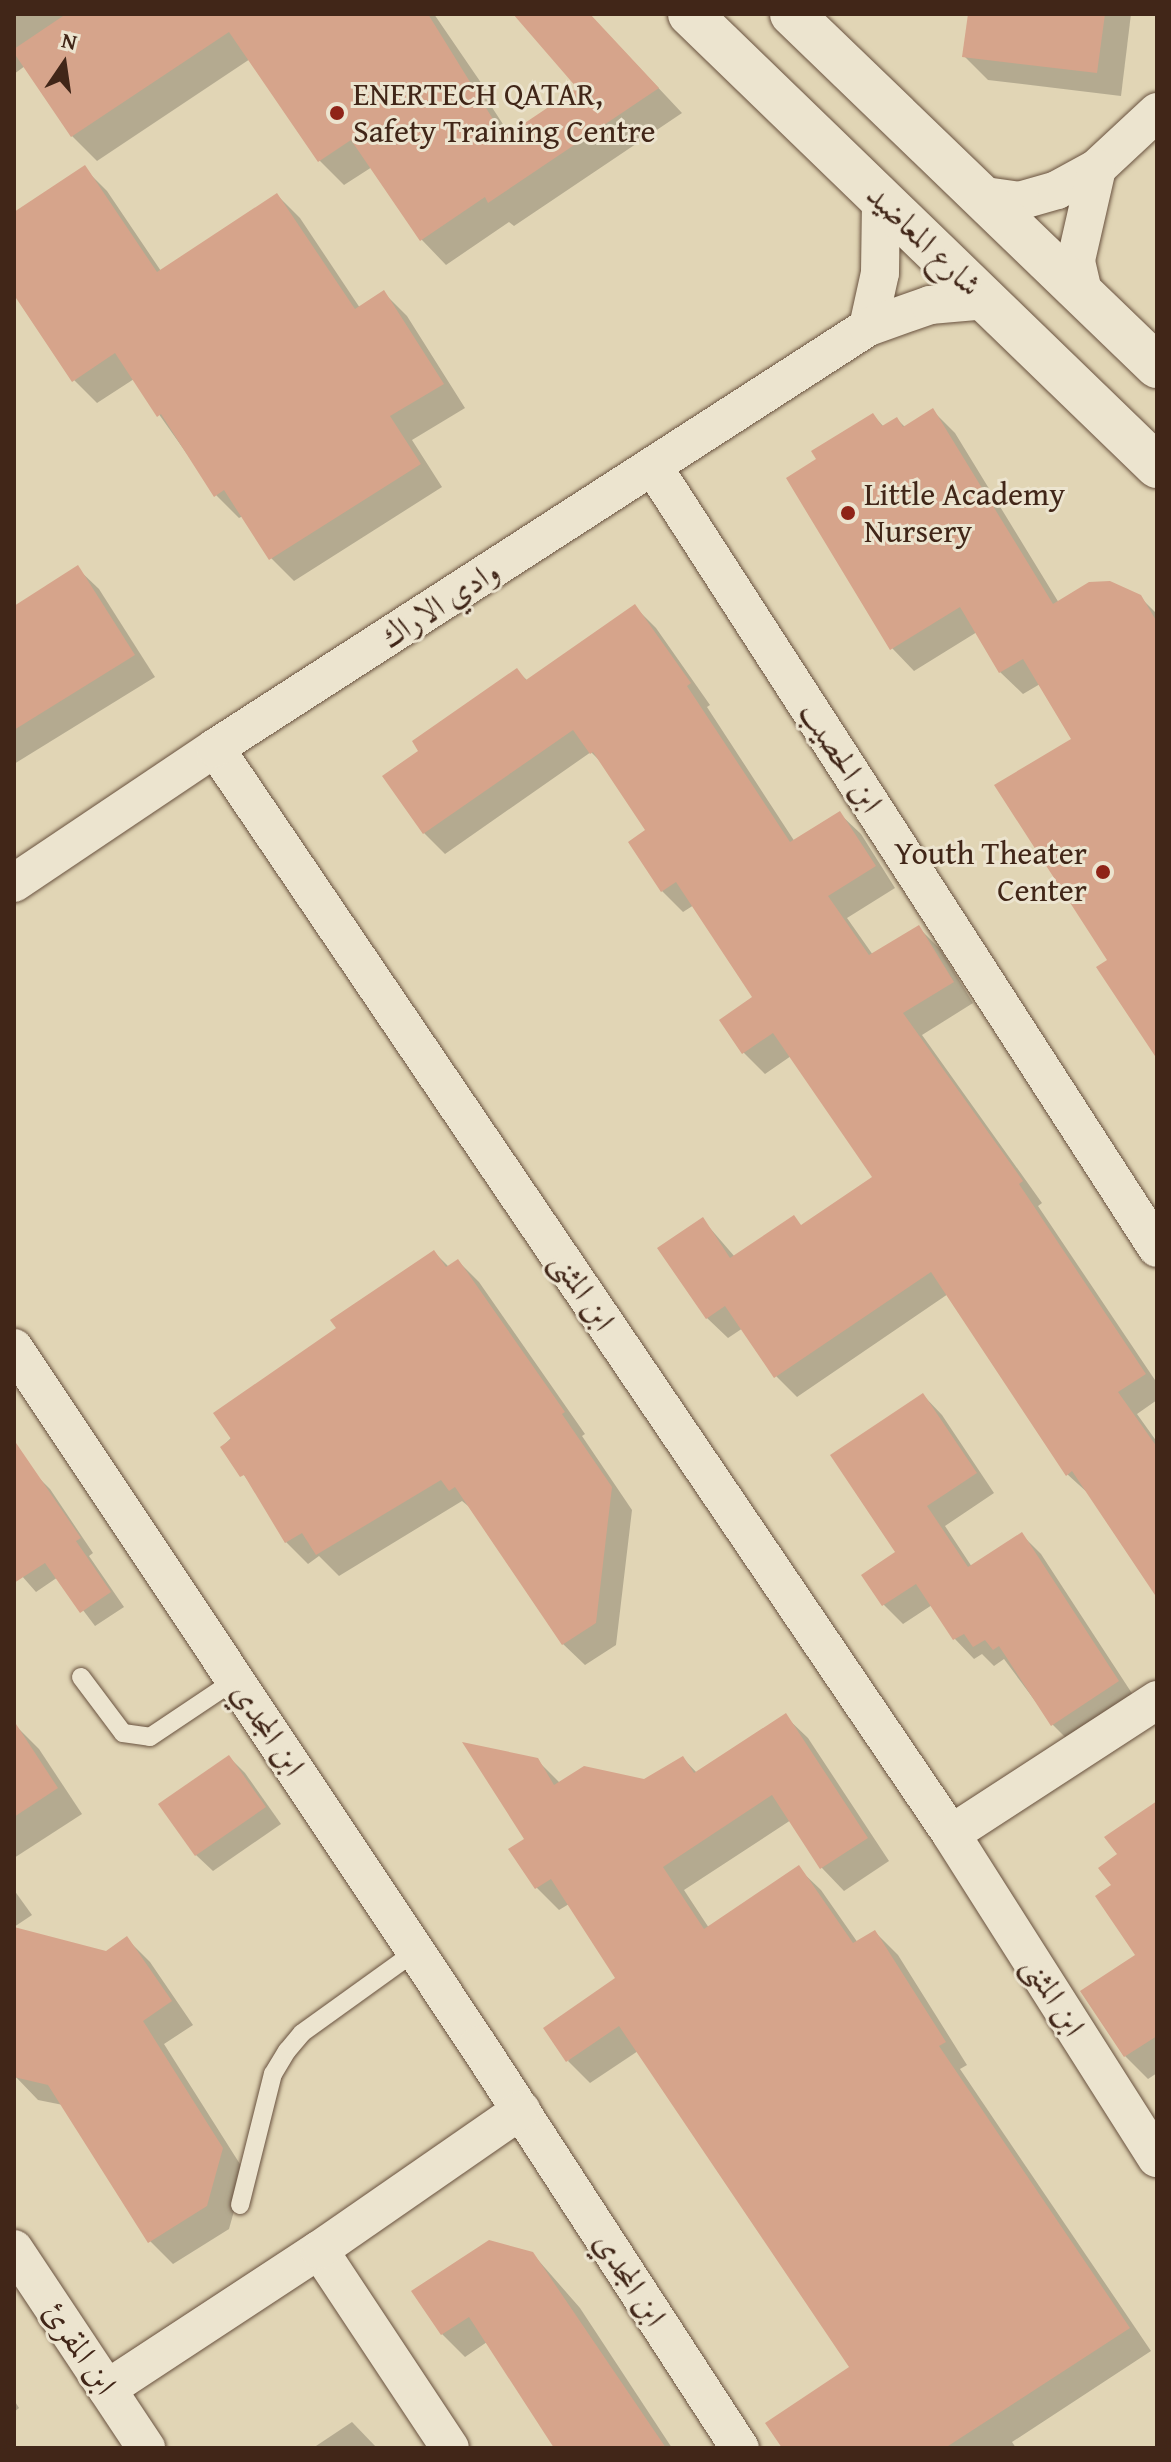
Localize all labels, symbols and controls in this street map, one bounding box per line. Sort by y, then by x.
text: N [59,23,80,58]
north arrow [24,24,104,104]
place label: ENERTECH QATAR, Safety Training Centre [353,76,656,151]
marker: ENERTECH QATAR, Safety Training Centre [328,104,346,122]
street label: شارع المعاضيد [858,176,990,304]
place label: Little Academy Nursery [864,476,1065,551]
marker: Little Academy Nursery [839,504,857,522]
street label: وادي الاراك [373,551,507,657]
street label: ابن الحصيب [791,694,891,820]
place label: Youth Theater Center [894,835,1087,910]
marker: Youth Theater Center [1094,863,1112,881]
street label: ابن المثنى [543,1244,623,1338]
street label: ابن المجدي [223,1675,313,1783]
street label: ابن المثنى [1015,1949,1093,2043]
street label: ابن المجدي [585,2225,675,2333]
street label: ابن المقرئ [35,2294,125,2402]

